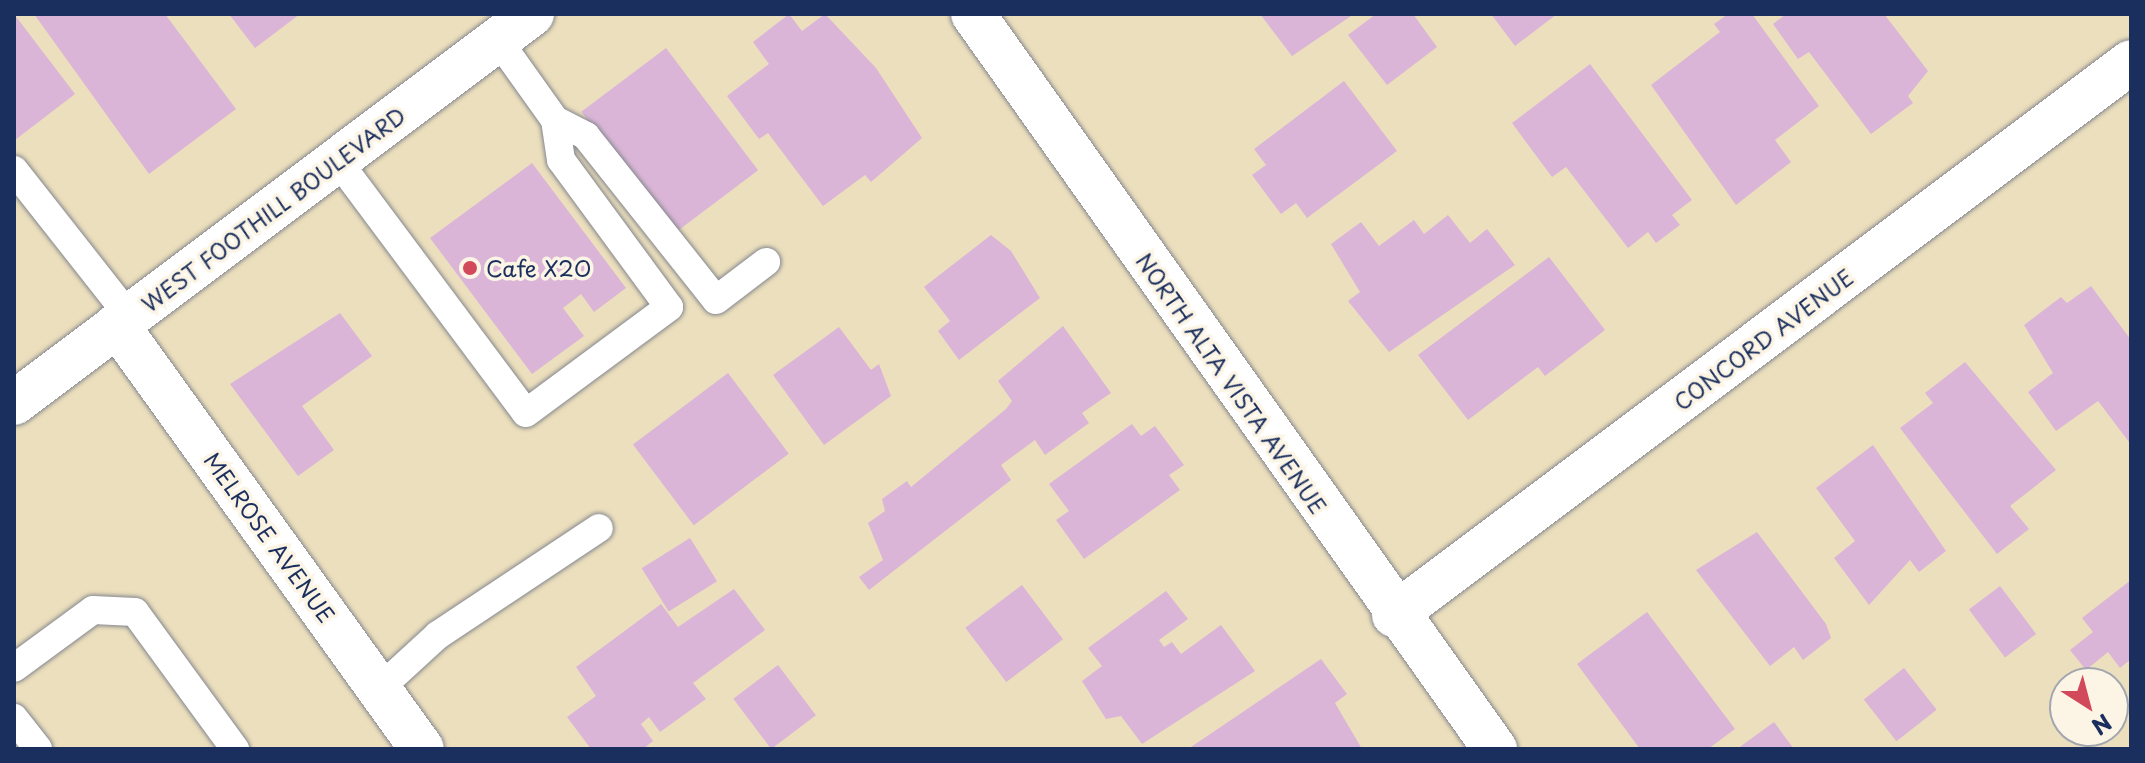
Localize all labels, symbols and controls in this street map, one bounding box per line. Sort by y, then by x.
street label: WEST FOOTHILL BOULEVARD [135,101,411,317]
street label: NORTH ALTA VISTA AVENUE [1131,246,1333,520]
place label: Cafe X2O [486,255,591,281]
marker: Cafe X2O [461,259,479,277]
street label: CONCORD AVENUE [1669,263,1857,415]
street label: MELROSE AVENUE [199,447,341,627]
north arrow [2049,667,2129,747]
text: N [2085,707,2119,744]

